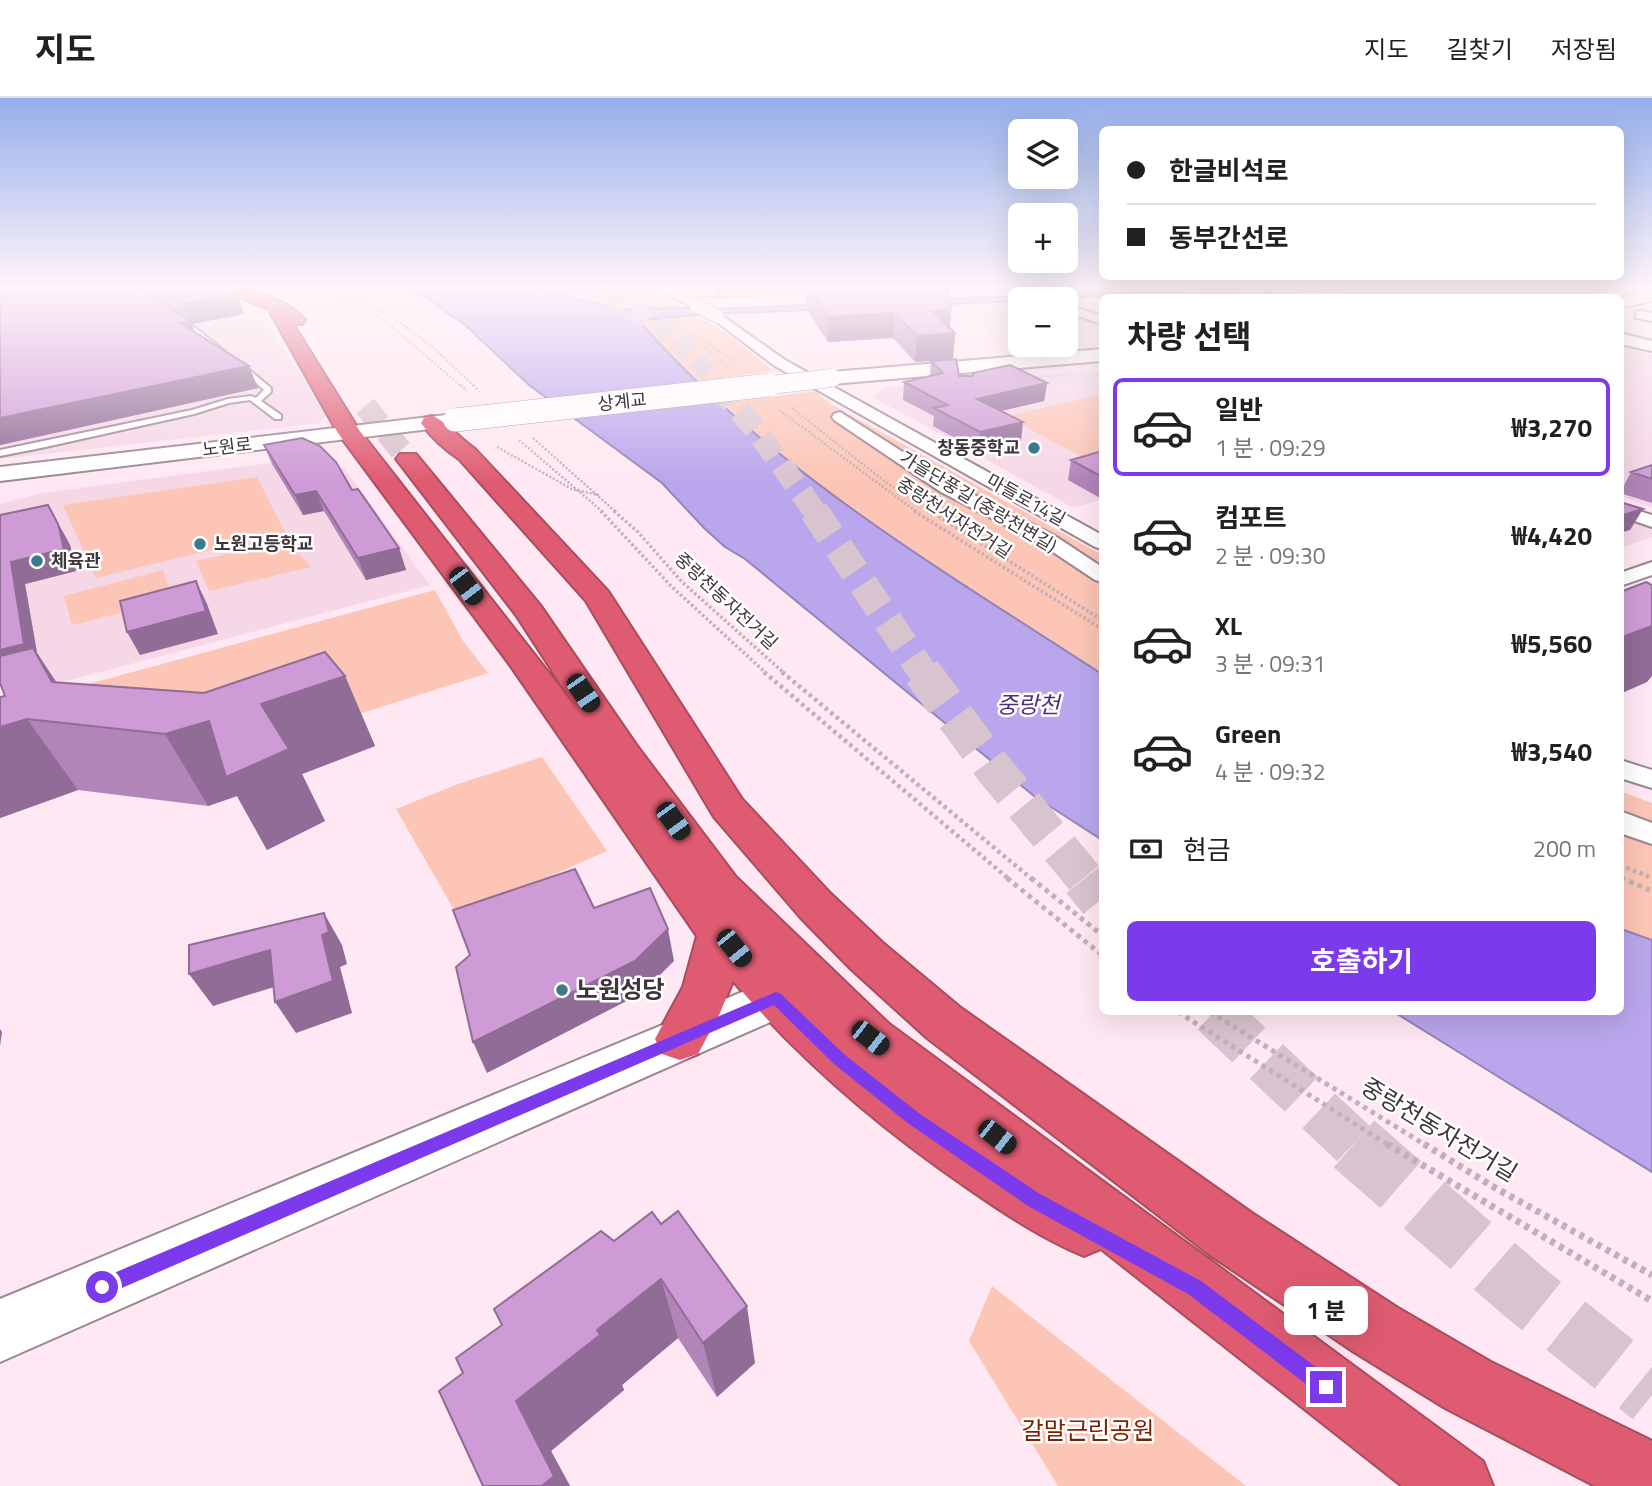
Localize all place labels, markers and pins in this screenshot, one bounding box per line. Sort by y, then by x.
place label: 창동중학교 [937,434,1020,461]
marker: 창동중학교 [1026,440,1042,456]
place label: 노원고등학교 [214,530,313,557]
marker: 노원고등학교 [192,536,208,552]
place label: 체육관 [51,547,101,574]
marker: 체육관 [29,553,45,569]
place label: 노원성당 [576,971,664,1007]
marker: 노원성당 [554,982,570,998]

